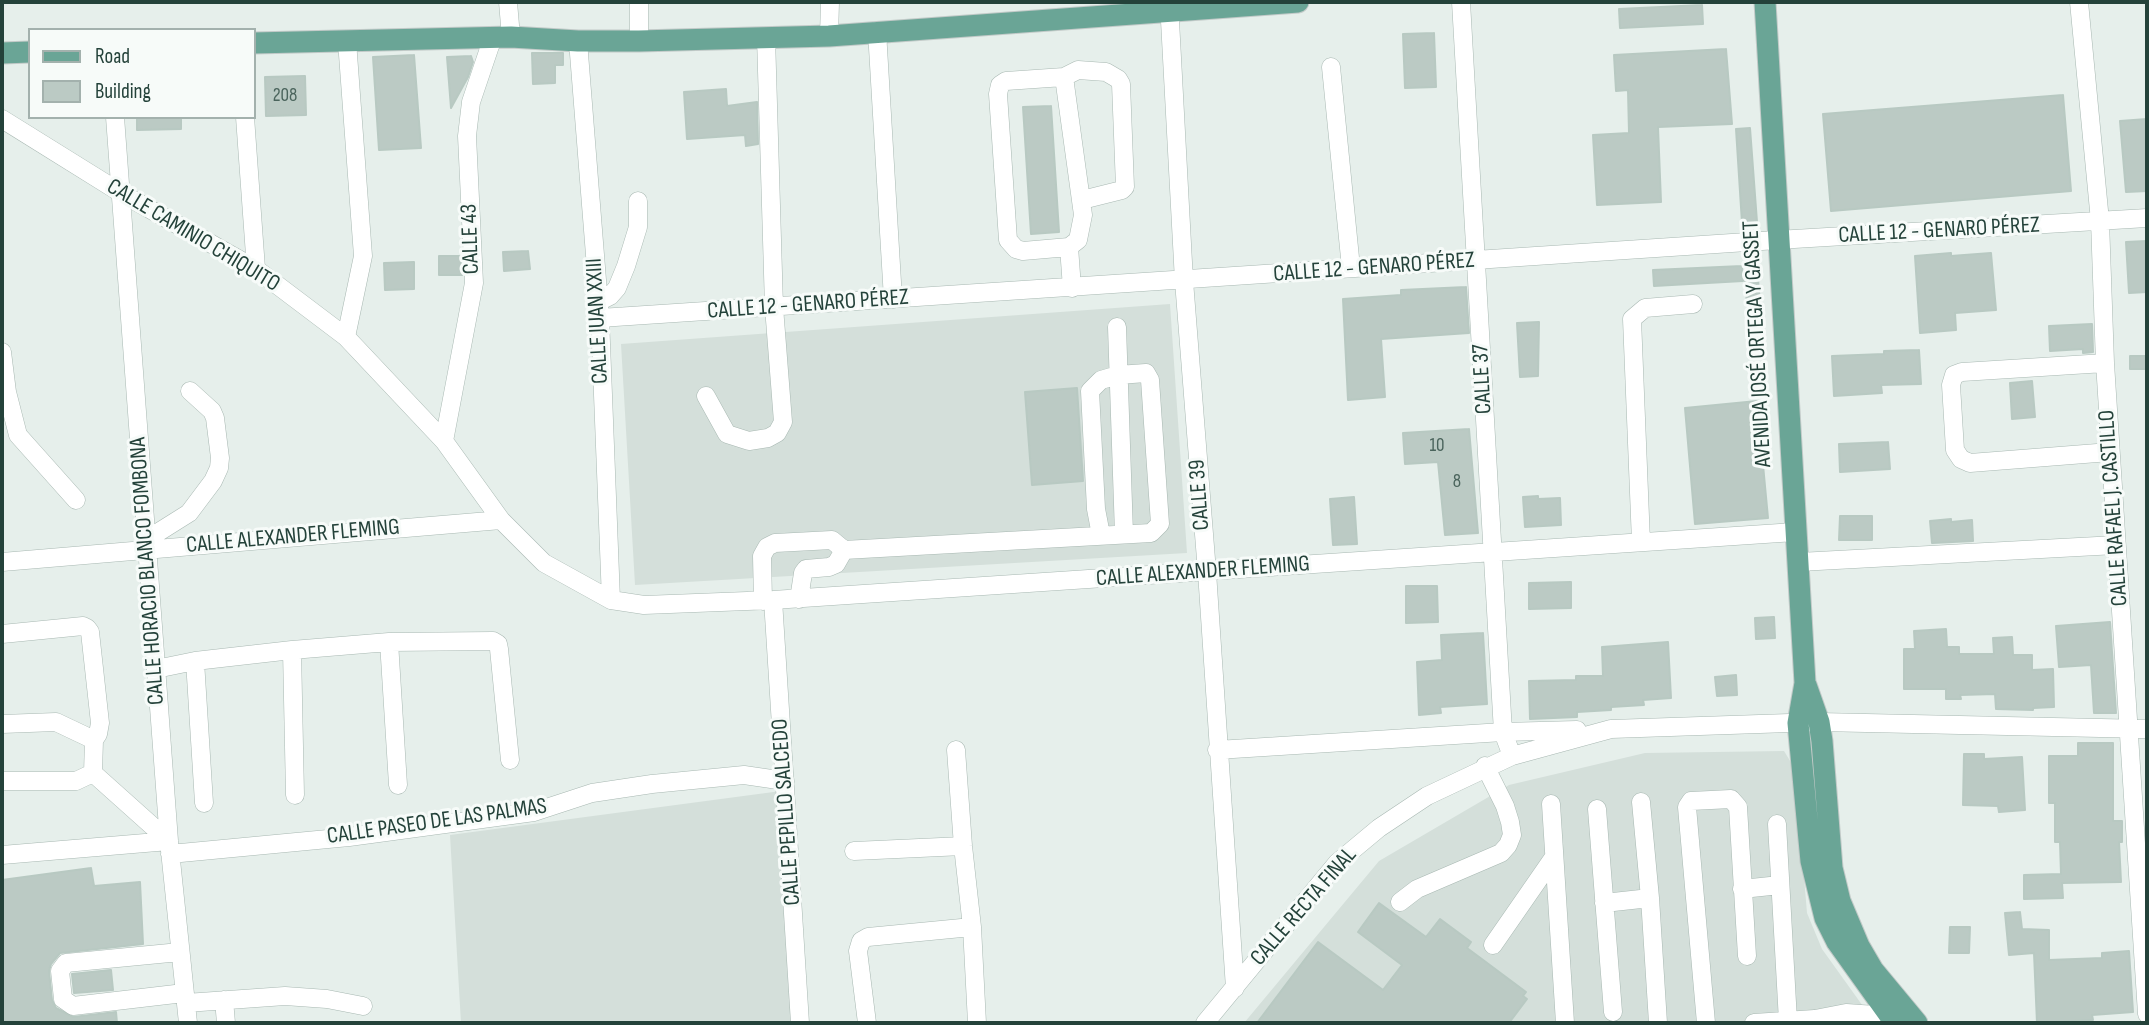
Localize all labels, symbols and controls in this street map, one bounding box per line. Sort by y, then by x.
legend [28,28,256,119]
text: Road [95,44,130,69]
text: Building [95,79,151,104]
house number: 208 [273,85,297,107]
street label: CALLE CAMINIO CHIQUITO [101,173,285,299]
street label: CALLE 43 [456,203,486,275]
street label: CALLE 12 - GENARO PÉREZ [1838,212,2040,250]
street label: AVENIDA JOSÉ ORTEGA Y GASSET [1738,220,1778,468]
street label: CALLE 12 - GENARO PÉREZ [1272,247,1476,289]
street label: CALLE JUAN XXIII [581,257,615,385]
street label: CALLE 12 - GENARO PÉREZ [706,284,910,326]
street label: CALLE 37 [1467,343,1499,415]
street label: CALLE RAFAEL J. CASTILLO [2093,409,2135,607]
house number: 10 [1429,435,1445,457]
street label: CALLE HORACIO BLANCO FOMBONA [125,436,171,706]
street label: CALLE 39 [1184,459,1216,531]
house number: 8 [1453,471,1461,493]
street label: CALLE ALEXANDER FLEMING [185,514,401,560]
street label: CALLE ALEXANDER FLEMING [1095,551,1311,593]
street label: CALLE PEPILLO SALCEDO [767,718,807,906]
street label: CALLE PASEO DE LAS PALMAS [325,793,549,851]
street label: CALLE RECTA FINAL [1245,842,1363,972]

